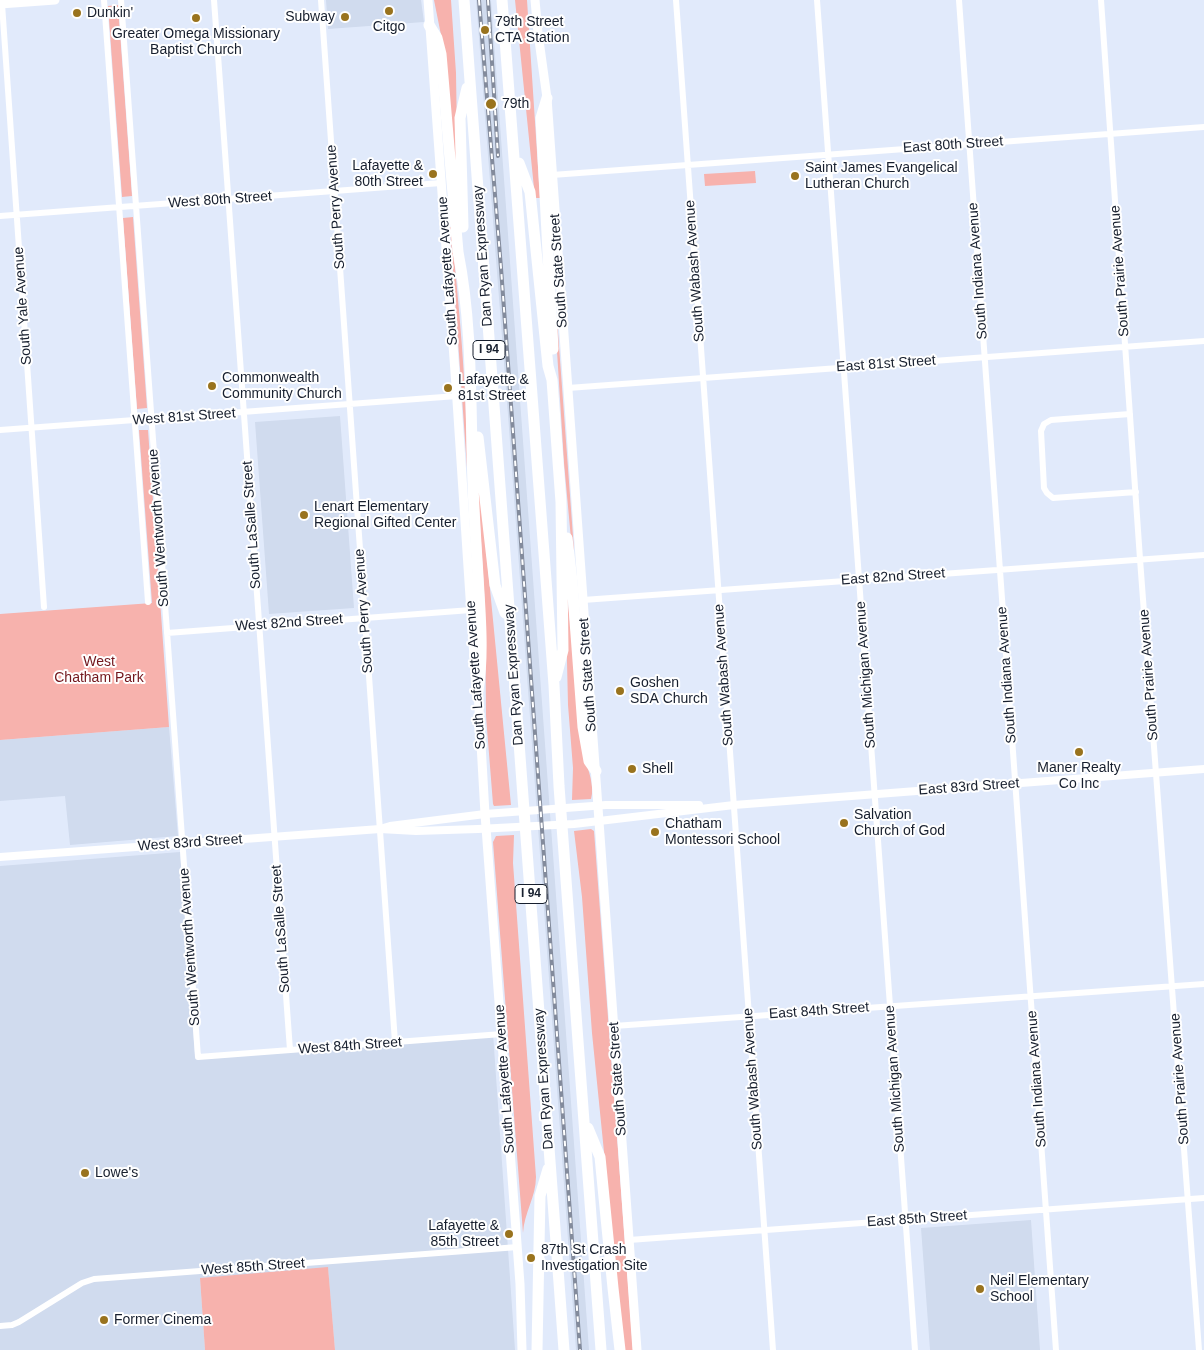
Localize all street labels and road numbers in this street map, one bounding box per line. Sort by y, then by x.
street label: East 80th Street [902,133,1004,157]
street label: South Perry Avenue [323,144,349,270]
street label: Dan Ryan Expressway [470,185,496,327]
street label: West 80th Street [168,188,272,212]
street label: South Lafayette Avenue [434,196,462,346]
street label: South Wabash Avenue [682,199,708,343]
street label: South Indiana Avenue [965,202,991,340]
street label: South Prairie Avenue [1107,205,1133,337]
street label: South State Street [547,213,571,329]
street label: South Yale Avenue [10,246,36,366]
road number: I 94 [473,340,505,360]
street label: East 81st Street [836,352,936,376]
street label: West 81st Street [132,405,236,429]
street label: South Wentworth Avenue [145,448,173,608]
street label: South LaSalle Street [239,460,265,590]
street label: South Perry Avenue [351,548,377,674]
street label: East 82nd Street [840,565,946,589]
street label: South Lafayette Avenue [462,600,490,750]
street label: South Michigan Avenue [852,601,880,749]
street label: South Wabash Avenue [711,603,737,747]
street label: Dan Ryan Expressway [501,604,527,746]
street label: South Indiana Avenue [994,606,1020,744]
street label: South Prairie Avenue [1136,609,1162,741]
street label: West 82nd Street [235,611,343,635]
street label: South State Street [576,617,600,733]
street label: East 83rd Street [918,775,1020,799]
street label: West 83rd Street [137,831,243,855]
street label: South LaSalle Street [268,864,294,994]
street label: South Wentworth Avenue [176,867,204,1027]
road number: I 94 [515,884,547,904]
street label: East 84th Street [768,999,870,1023]
street label: South Lafayette Avenue [491,1004,519,1154]
street label: South Michigan Avenue [881,1005,909,1153]
street label: South Wabash Avenue [740,1007,766,1151]
street label: Dan Ryan Expressway [531,1008,557,1150]
street label: South Indiana Avenue [1024,1010,1050,1148]
street label: South Prairie Avenue [1167,1013,1193,1145]
street label: South State Street [606,1021,630,1137]
street label: West 84th Street [298,1034,402,1058]
street label: East 85th Street [866,1207,968,1231]
street label: West 85th Street [201,1255,305,1279]

